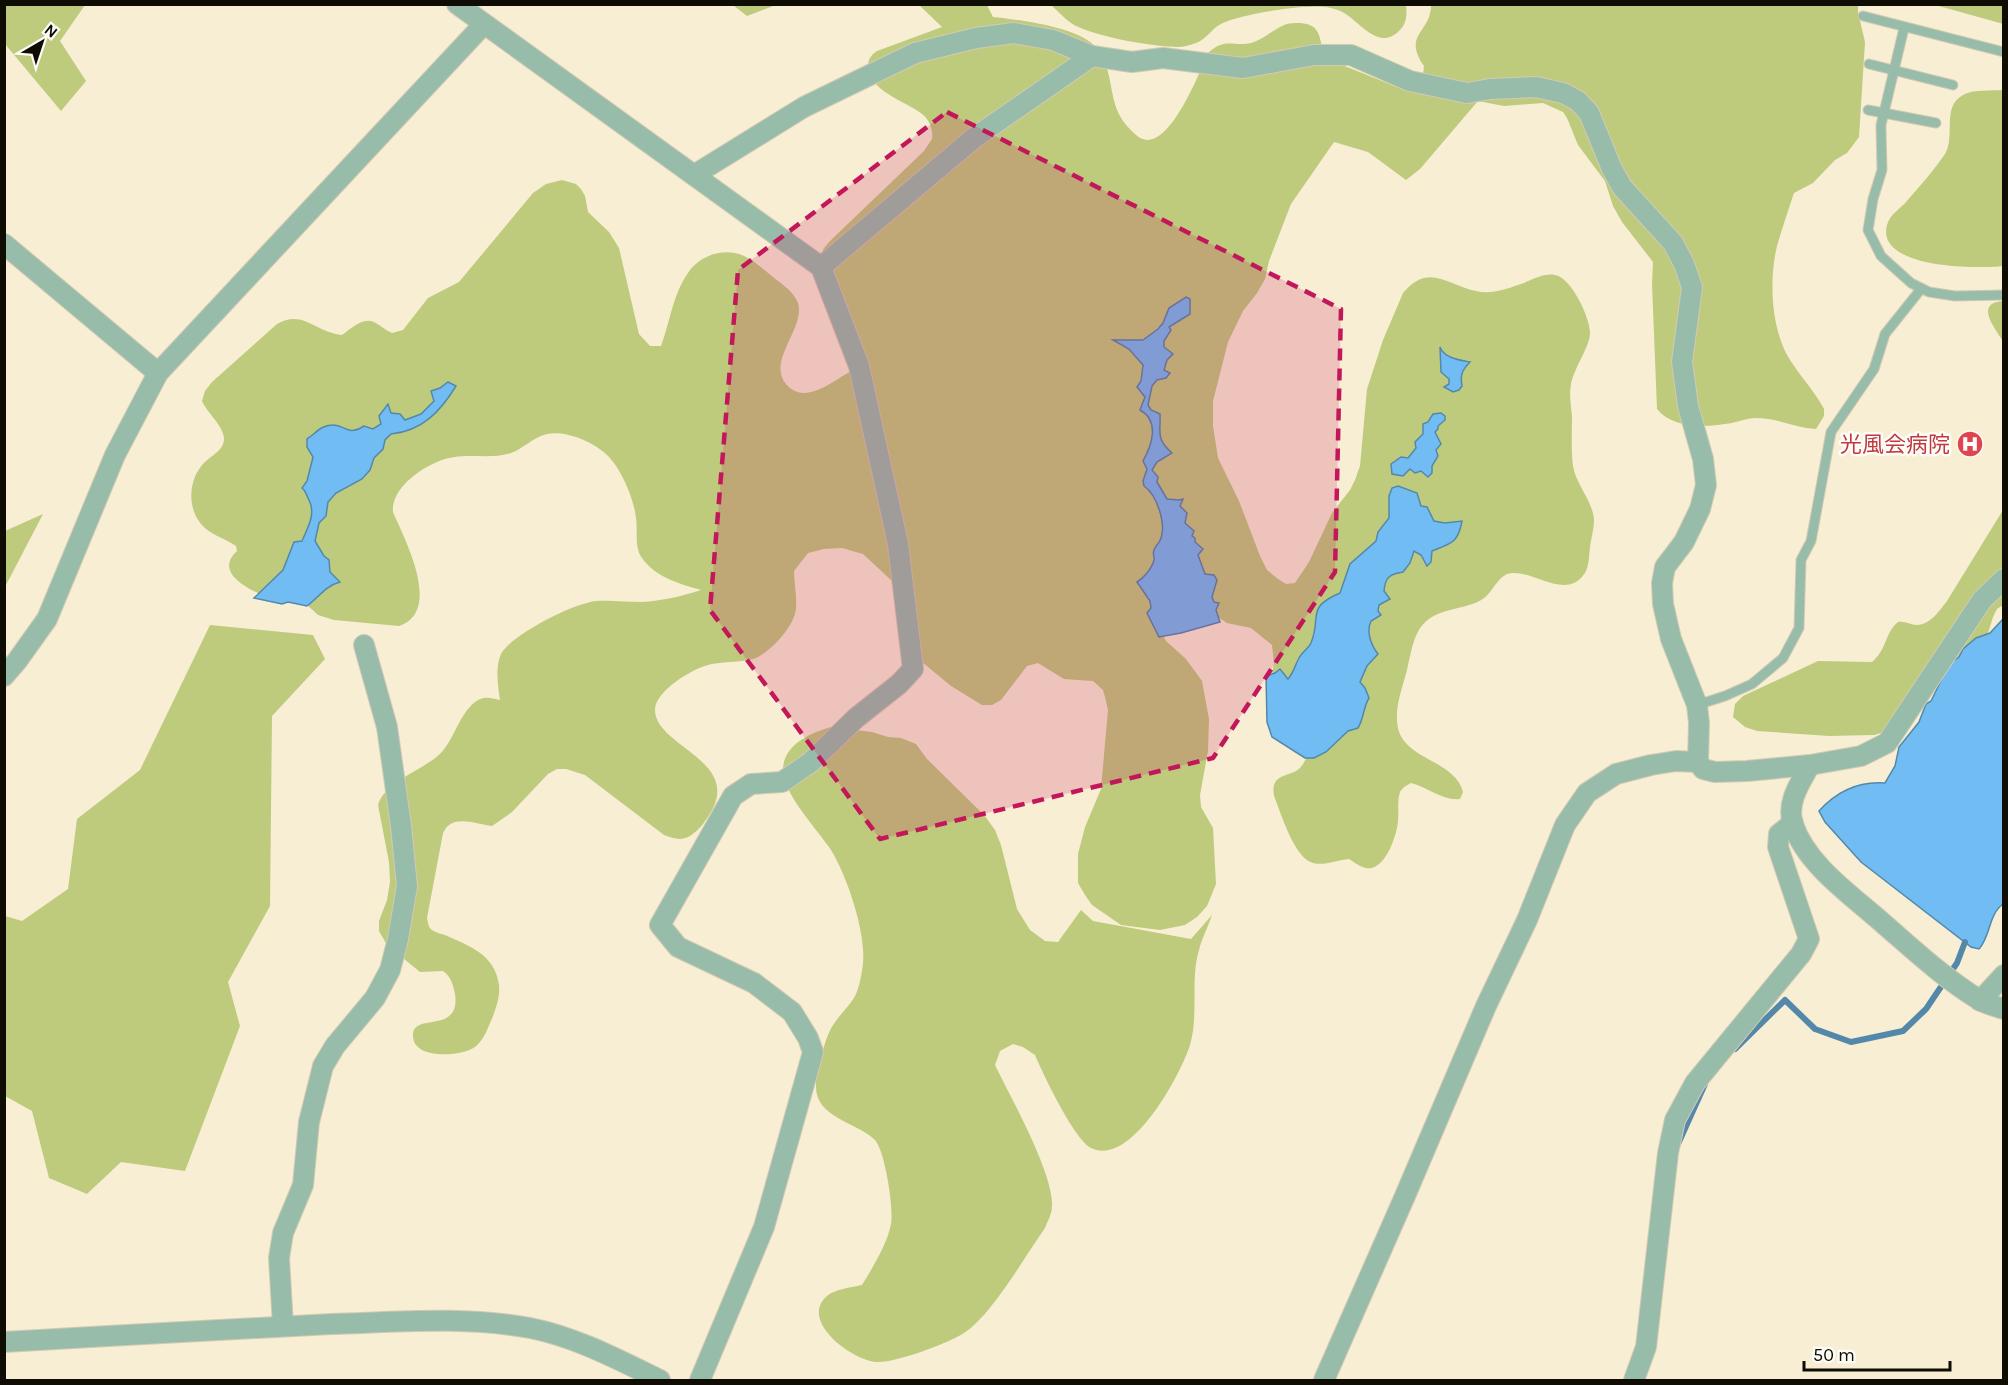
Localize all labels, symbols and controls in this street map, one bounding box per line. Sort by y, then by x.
north arrow [12,12,72,72]
text: N [41,20,62,42]
hospital icon: 光風会病院 [1955,429,1985,459]
place label: 光風会病院 [1840,432,1950,458]
scale bar [1804,1334,1950,1372]
text: 50 m [1813,1344,1855,1366]

